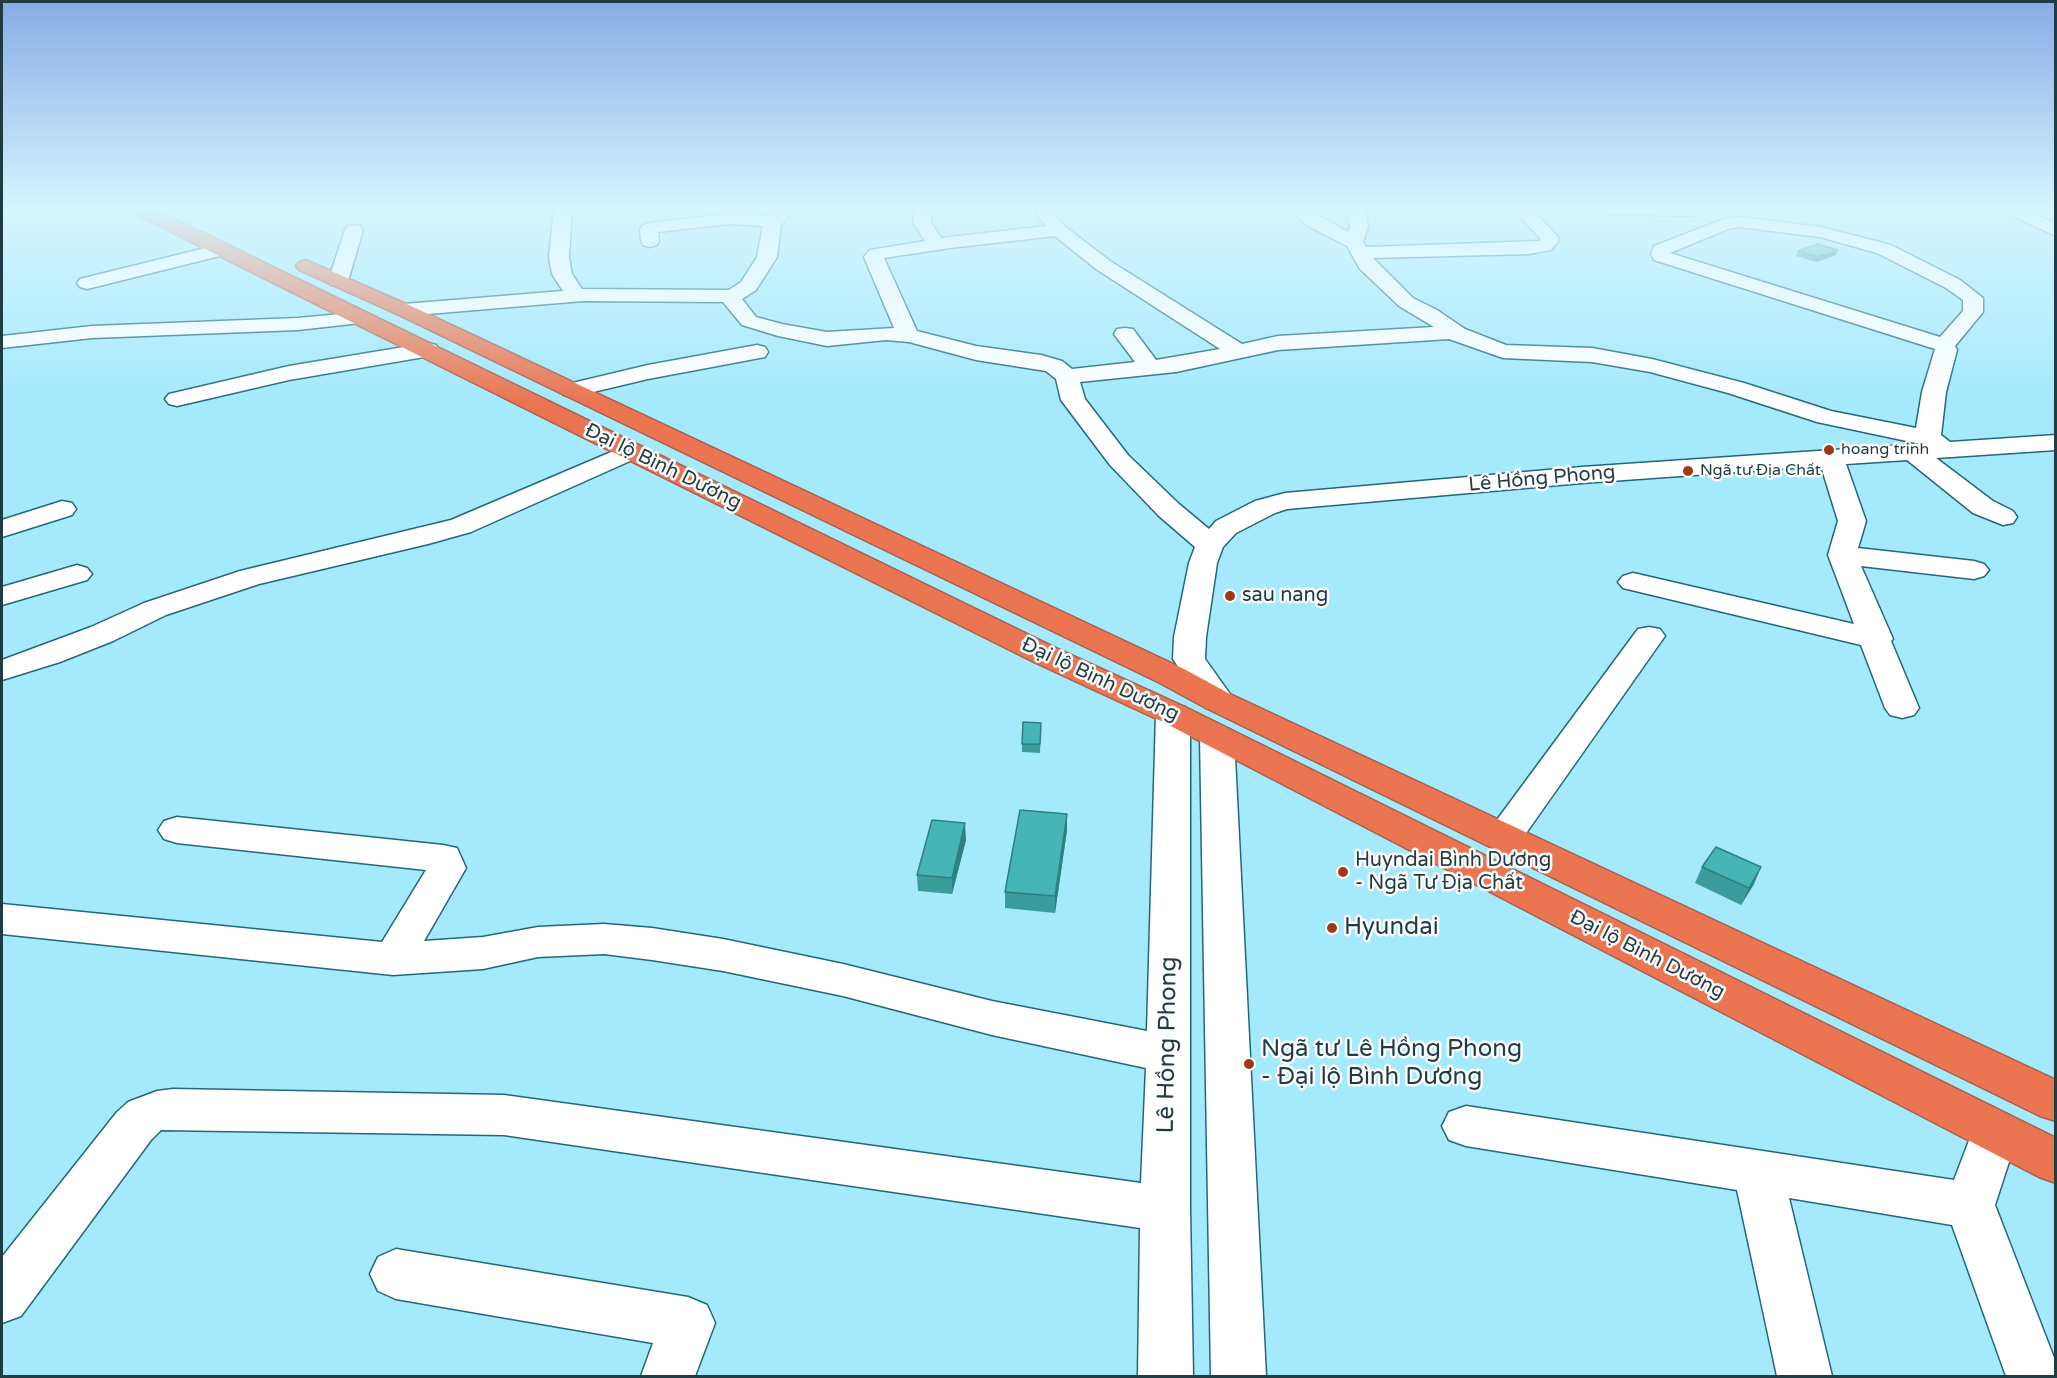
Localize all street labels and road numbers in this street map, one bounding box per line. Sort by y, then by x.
street label: Đại lộ Bình Dương [581,419,745,515]
street label: Lê Hồng Phong [1467,461,1617,497]
street label: Đại lộ Bình Dương [1017,633,1183,727]
street label: Đại lộ Bình Dương [1565,905,1729,1005]
street label: Lê Hồng Phong [1152,956,1184,1134]

